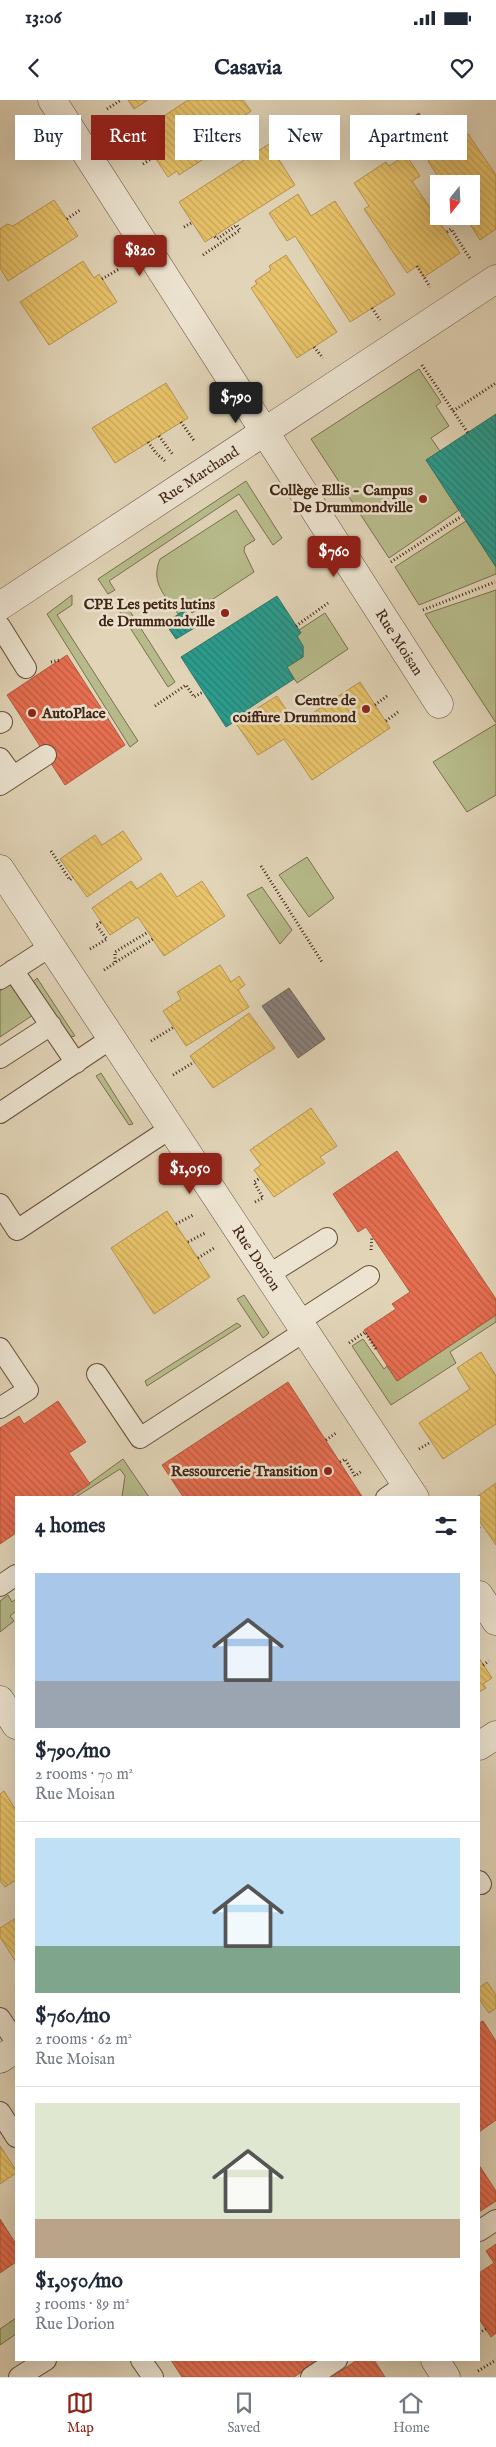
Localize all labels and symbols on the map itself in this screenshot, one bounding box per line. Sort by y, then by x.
north arrow [430,175,480,225]
pin: $820 [110,234,170,277]
pin: $790 [206,382,266,424]
street label: Rue Marchand [155,442,244,509]
place label: Collège Ellis - Campus De Drummondville [270,481,414,517]
marker: Collège Ellis - Campus De Drummondville [417,493,429,505]
pin: $760 [304,536,364,578]
place label: CPE Les petits lutins de Drummondville [84,595,216,631]
street label: Rue Moisan [371,606,427,679]
marker: CPE Les petits lutins de Drummondville [219,607,231,619]
place label: Centre de coiffure Drummond [233,691,357,727]
marker: Centre de coiffure Drummond [360,703,372,715]
place label: AutoPlace [41,704,106,723]
marker: AutoPlace [26,707,38,719]
pin: $1,050 [149,1152,231,1195]
street label: Rue Dorion [228,1222,285,1295]
place label: Ressourcerie Transition [171,1462,318,1481]
marker: Ressourcerie Transition [322,1465,334,1477]

